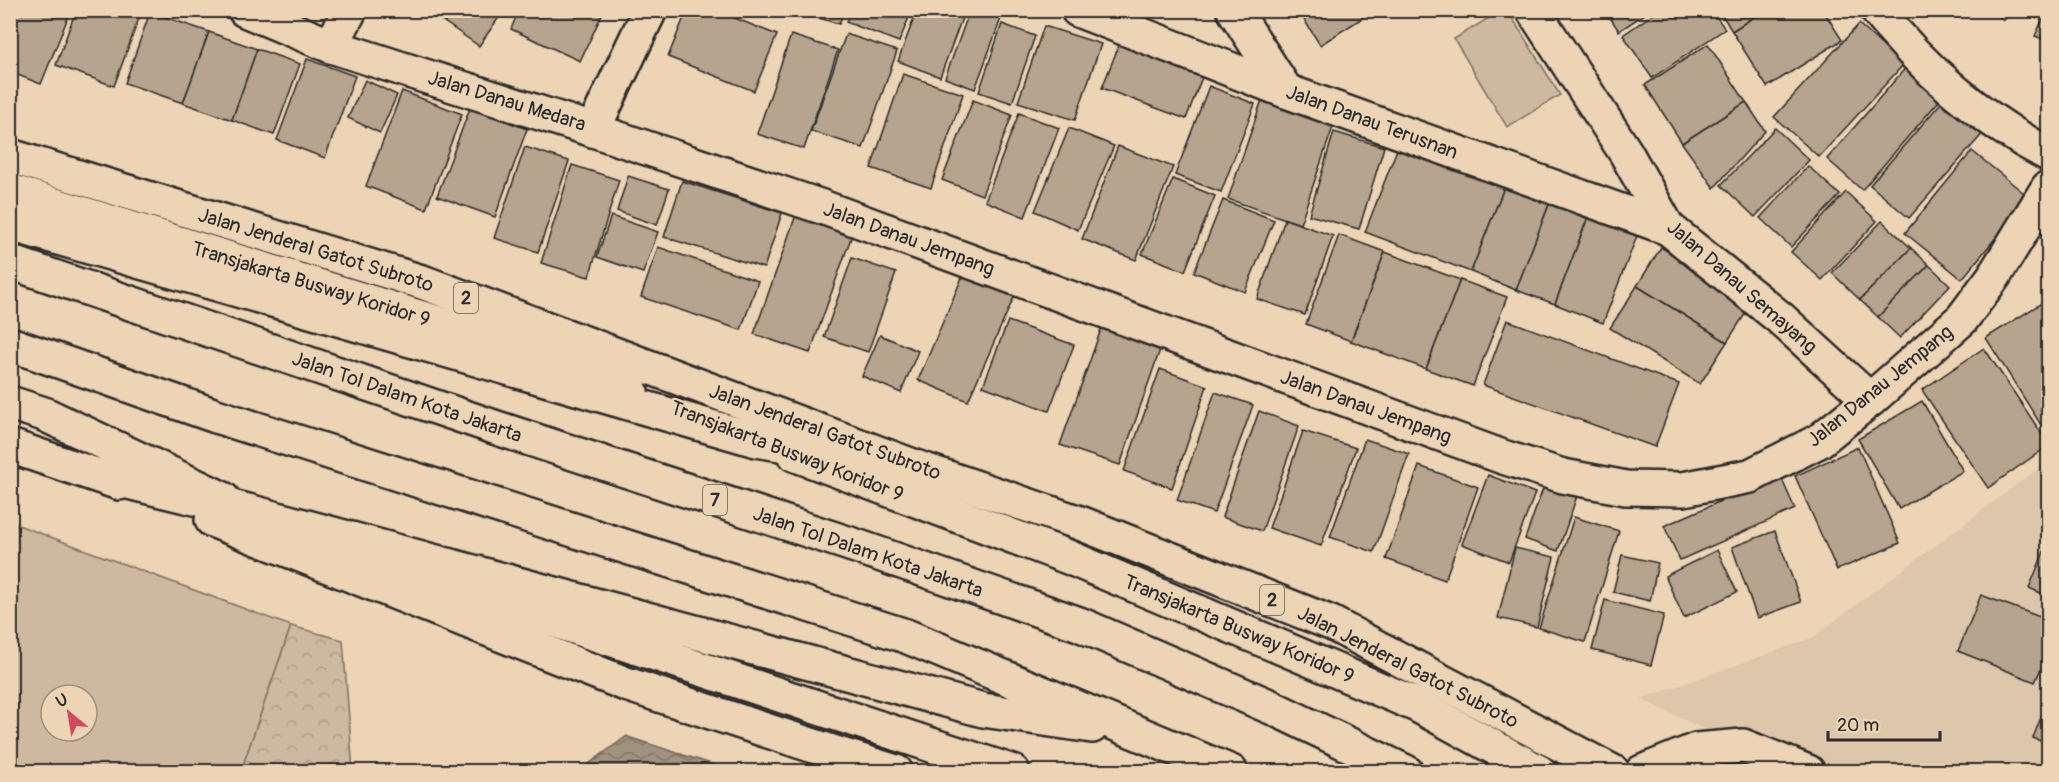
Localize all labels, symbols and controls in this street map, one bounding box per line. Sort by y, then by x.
street label: Jalan Danau Medara [425,65,589,137]
street label: Jalan Danau Terusnan [1283,79,1461,165]
street label: Jalan Danau Jempang [820,196,998,282]
street label: Jalan Jenderal Gatot Subroto [195,202,437,298]
street label: Jalan Danau Semayang [1662,215,1822,359]
street label: Transjakarta Busway Koridor 9 [189,236,433,332]
road number: 2 [454,283,478,313]
street label: Jalan Danau Jempang [1802,320,1958,452]
street label: Jalan Tol Dalam Kota Jakarta [289,346,525,448]
street label: Jalan Danau Jempang [1277,364,1455,450]
street label: Jalan Jenderal Gatot Subroto [706,378,945,486]
street label: Transjakarta Busway Koridor 9 [667,395,907,507]
road number: 7 [703,485,727,515]
street label: Jalan Tol Dalam Kota Jakarta [750,501,986,603]
street label: Transjakarta Busway Koridor 9 [1120,569,1358,689]
road number: 2 [1260,585,1284,615]
street label: Jalan Jenderal Gatot Subroto [1293,600,1523,734]
north arrow [39,683,99,743]
text: U [52,689,72,712]
scale bar [1828,704,1940,742]
text: 20 m [1837,714,1879,737]

